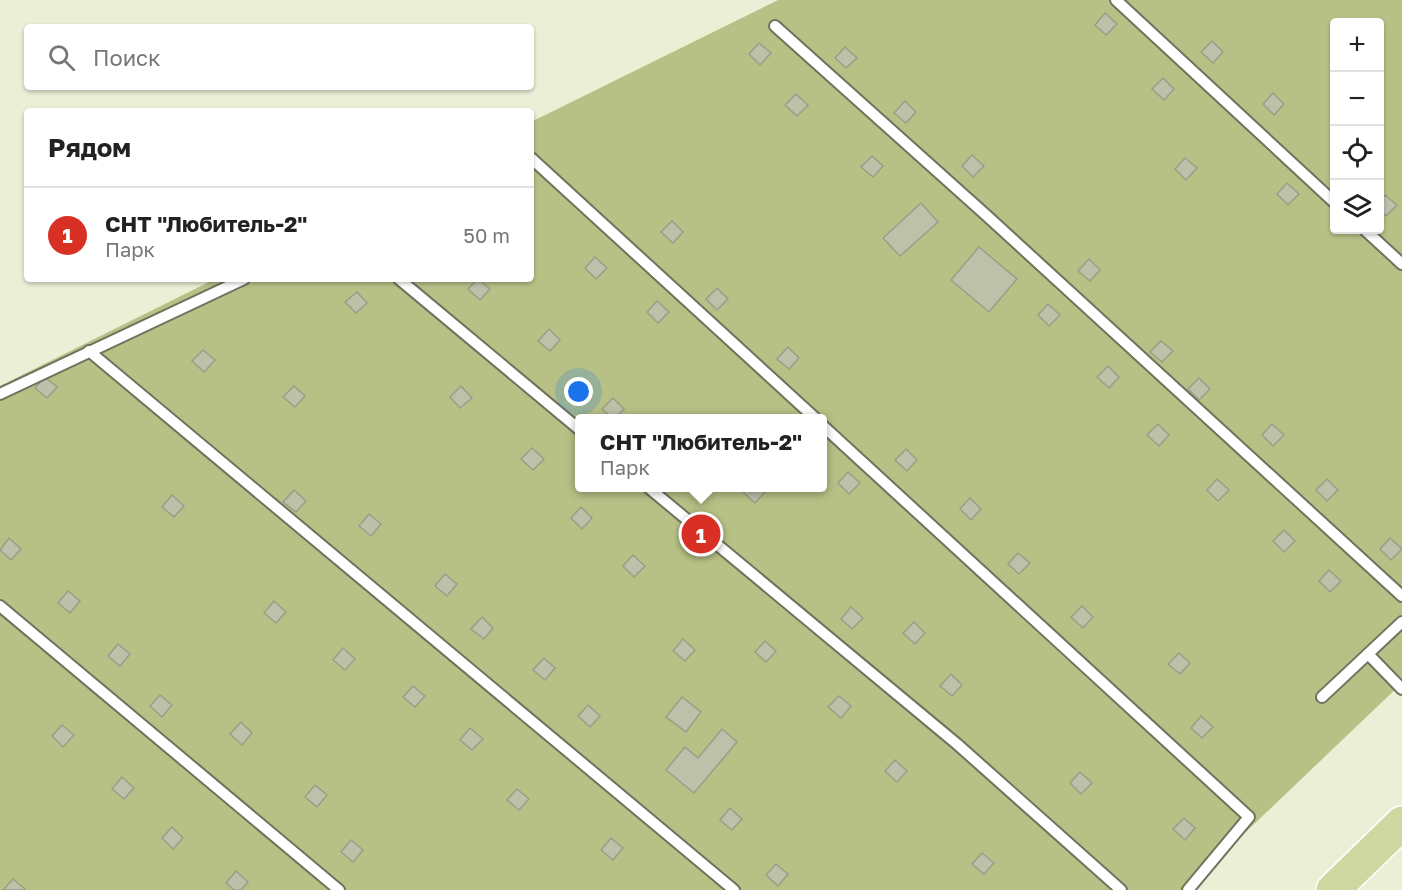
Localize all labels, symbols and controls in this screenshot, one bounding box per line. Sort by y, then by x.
map controls [1330,18,1384,234]
button: + [1330,18,1384,72]
search box [24,24,534,90]
icon: search [45,41,78,74]
text: Поиск [93,44,161,71]
button: − [1330,72,1384,126]
button: locate [1330,126,1384,180]
text: Рядом [48,132,131,163]
button: layers [1330,180,1384,234]
text: СНТ "Любитель-2" [105,210,307,237]
text: 1 [62,223,73,247]
text: 50 m [463,223,510,247]
text: Парк [105,237,155,261]
your location [564,377,593,406]
popup [575,414,827,492]
text: СНТ "Любитель-2" [600,428,802,455]
text: Парк [600,455,650,479]
pin: 1 [682,512,720,556]

